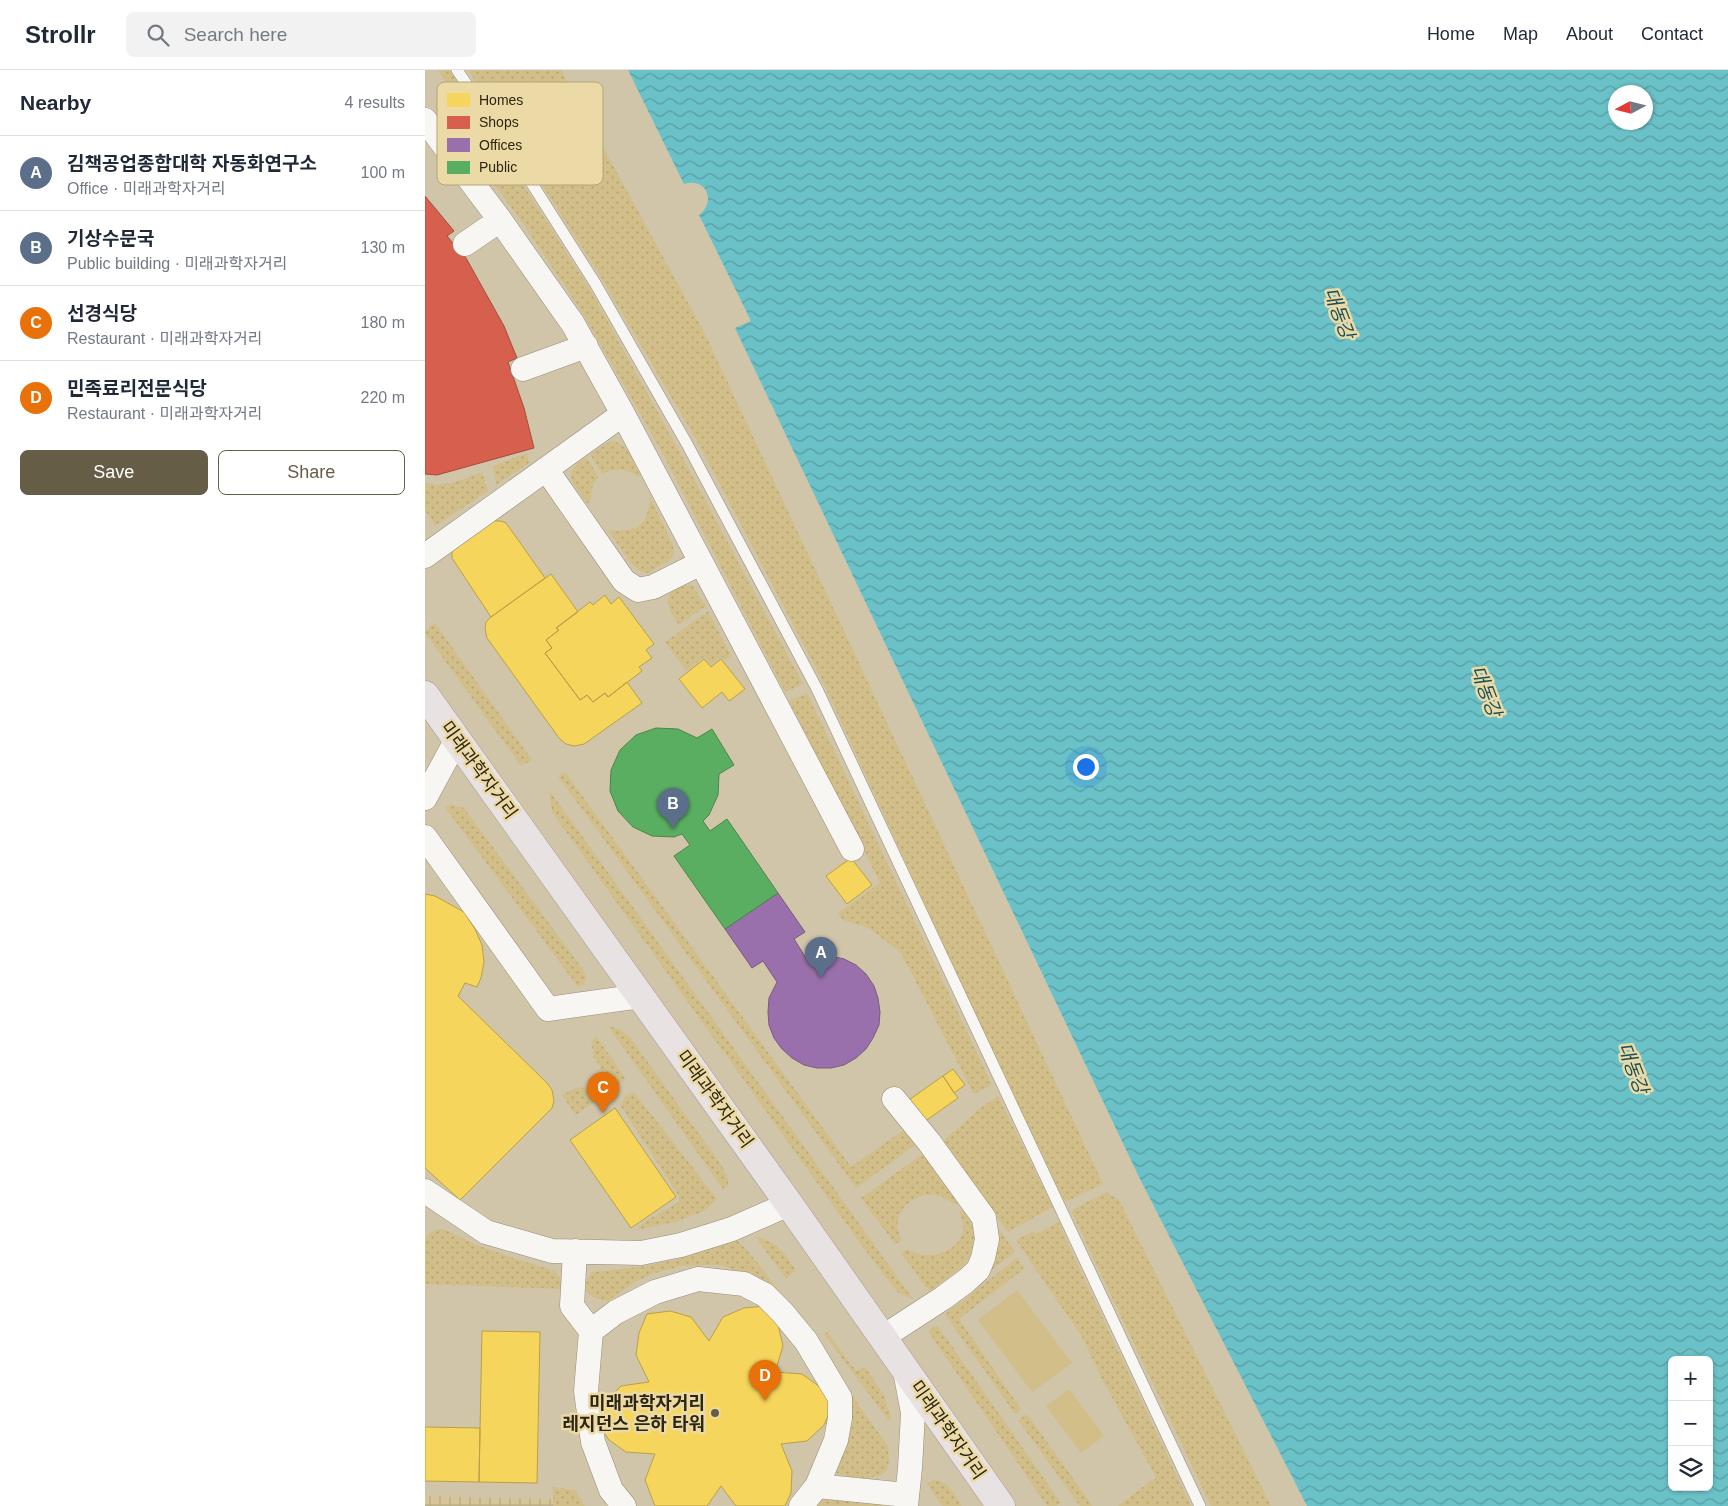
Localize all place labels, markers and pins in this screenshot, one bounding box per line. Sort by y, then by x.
pin: B [657,788,689,829]
pin: A [805,937,837,978]
pin: C [587,1072,619,1113]
pin: D [749,1360,781,1401]
place label: 미래과학자거리 레지던스 은하 타워 [563,1393,705,1434]
marker: 미래과학자거리 레지던스 은하 타워 [709,1407,721,1419]

